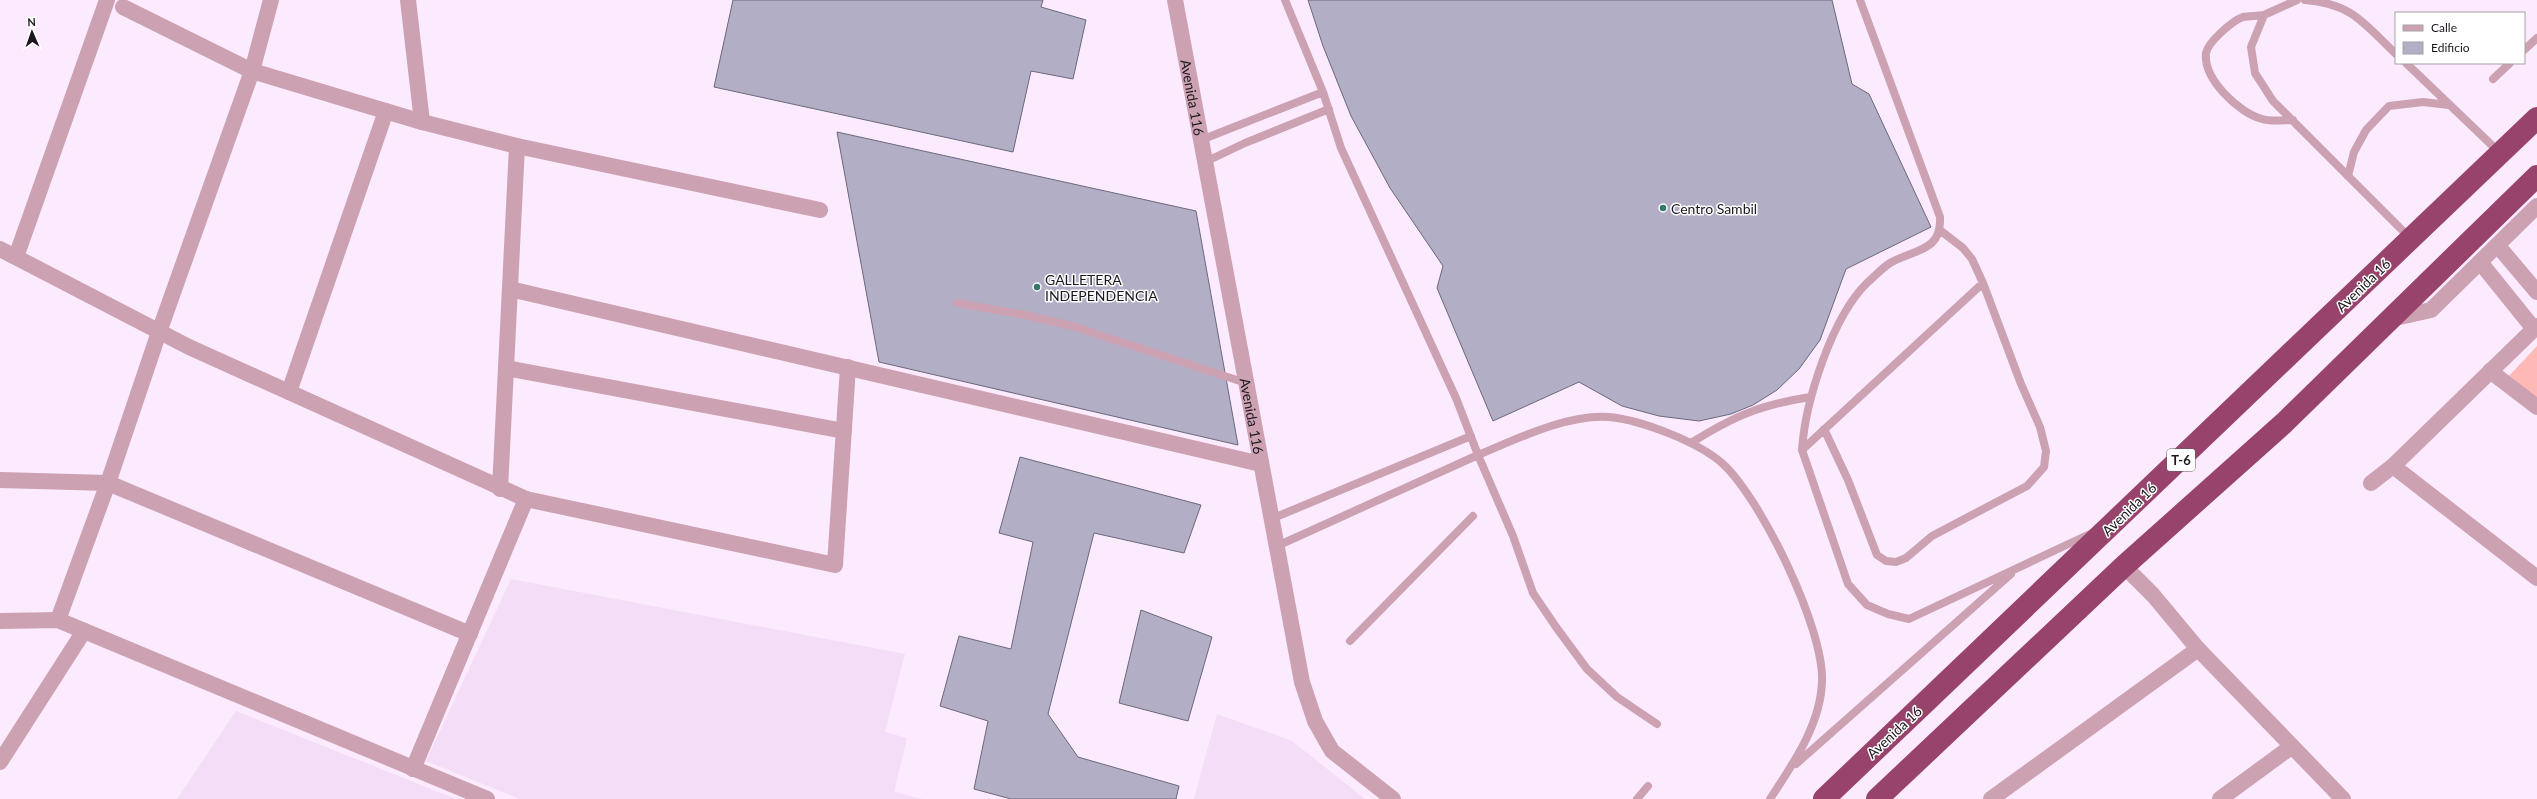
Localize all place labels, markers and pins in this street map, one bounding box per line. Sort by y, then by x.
place label: Centro Sambil [1671,200,1757,217]
marker: Centro Sambil [1658,203,1668,213]
place label: GALLETERA INDEPENDENCIA [1045,271,1158,304]
marker: GALLETERA INDEPENDENCIA [1032,282,1042,292]

